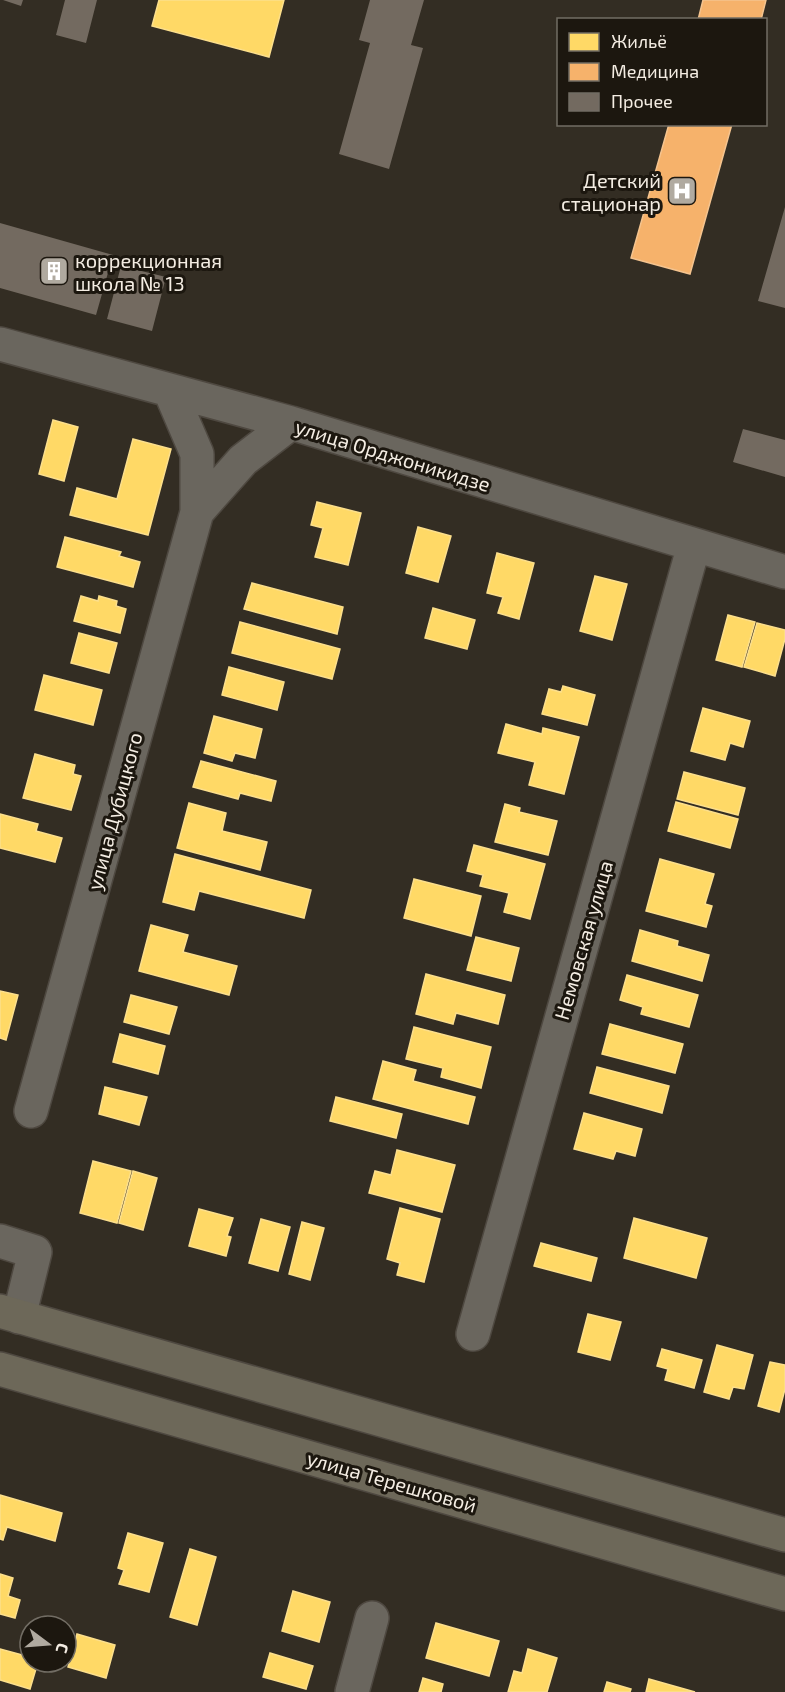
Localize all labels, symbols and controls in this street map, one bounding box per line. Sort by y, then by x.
legend [557,18,767,126]
text: Жильё [611,30,667,52]
text: Медицина [611,60,699,82]
text: Прочее [611,90,673,112]
place label: Детский стационар [561,168,661,215]
hospital icon: Детский стационар [666,175,698,207]
place label: коррекционная школа № 13 [75,248,222,295]
building icon: коррекционная школа № 13 [38,255,70,287]
street label: улица Орджоникидзе [292,414,493,497]
street label: улица Дубицкого [81,730,148,893]
street label: Немовская улица [549,858,618,1023]
street label: улица Терешковой [304,1445,480,1518]
north arrow [18,1614,78,1674]
text: С [52,1641,73,1655]

